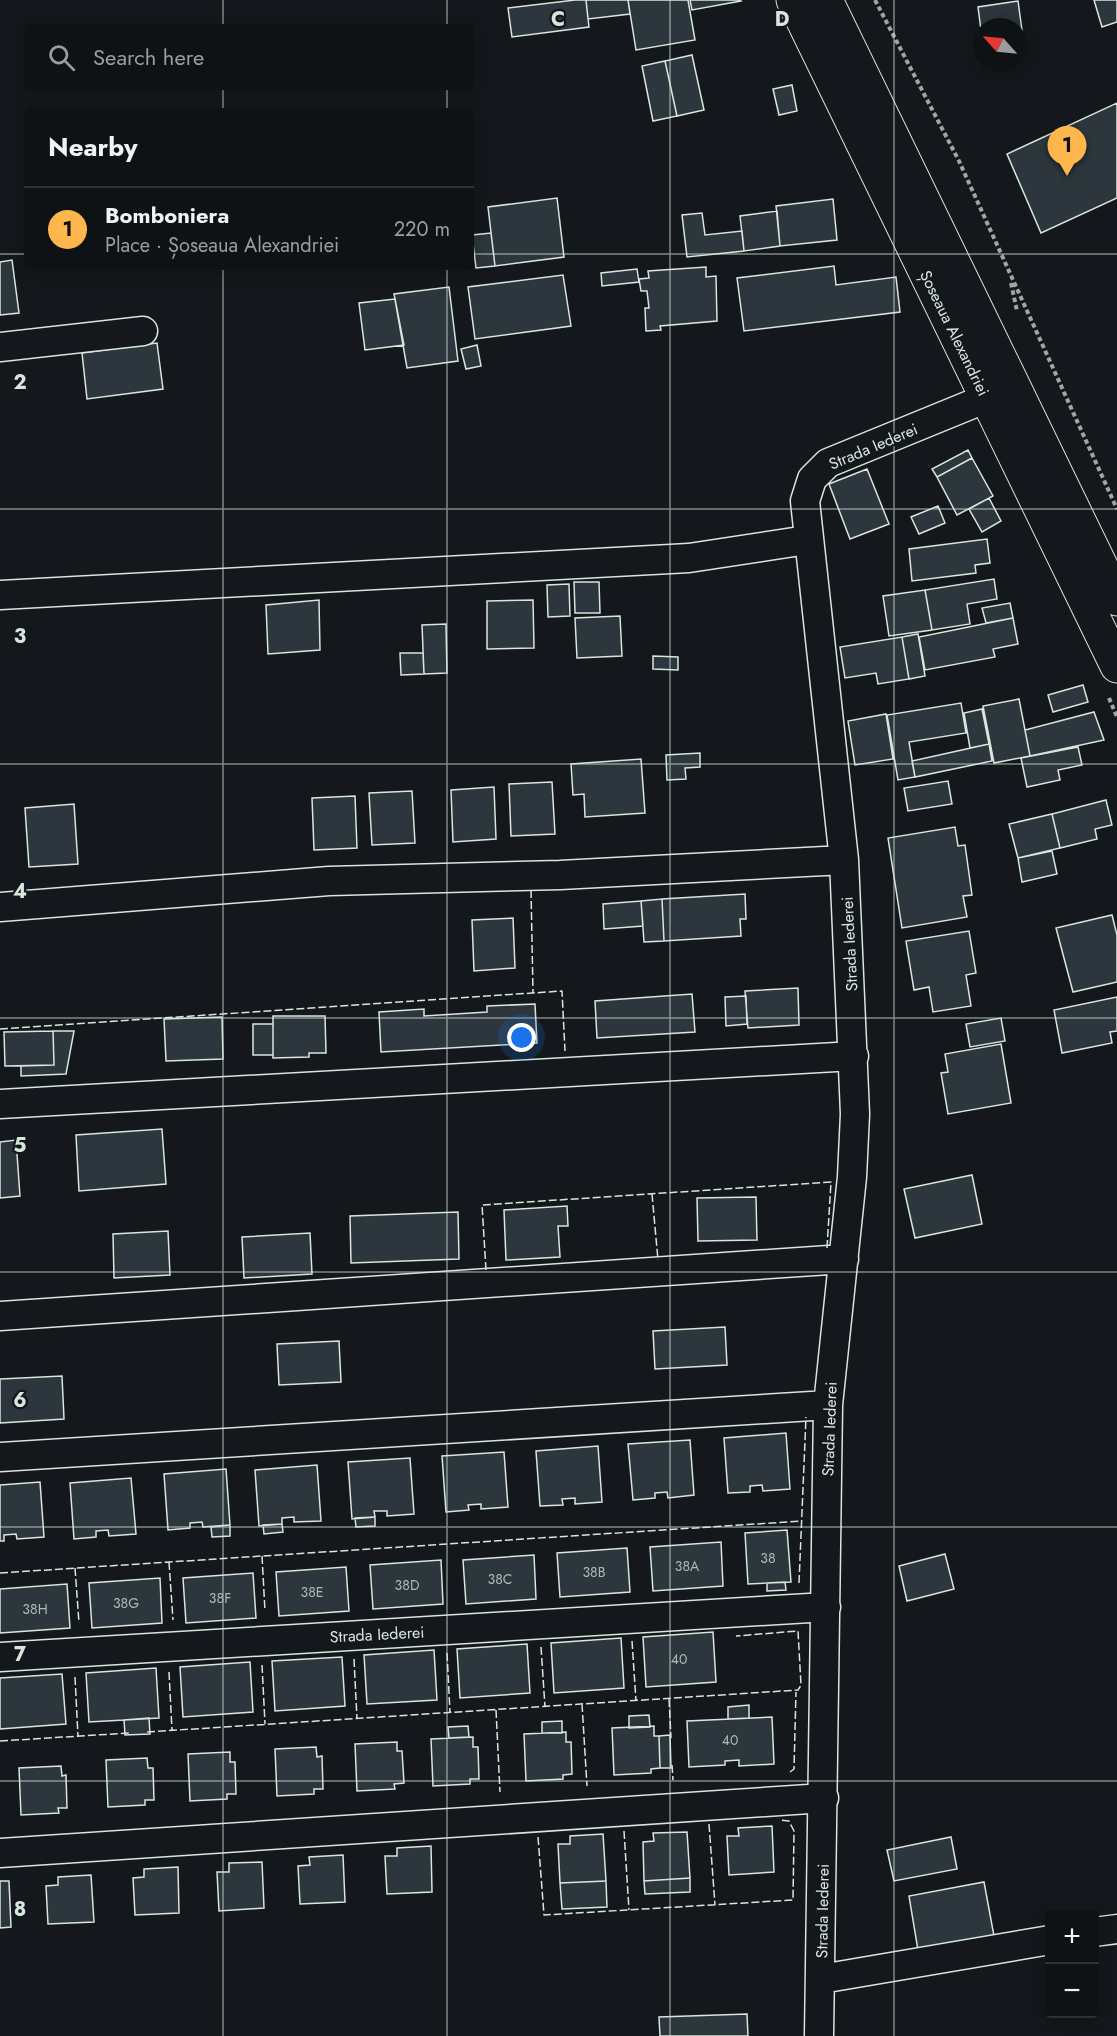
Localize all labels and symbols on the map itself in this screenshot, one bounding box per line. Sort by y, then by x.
text: C [551,5,565,34]
text: D [775,5,789,34]
north arrow [973,18,1027,72]
pin: 1 [1048,126,1086,176]
street label: Șoseaua Alexandriei [914,267,995,400]
text: 2 [13,368,27,397]
street label: Strada Iederei [825,417,921,476]
text: 3 [14,622,26,651]
text: 4 [13,877,27,906]
street label: Strada Iederei [836,896,863,992]
your location [507,1023,536,1052]
text: 5 [14,1131,27,1160]
street label: Strada Iederei [816,1381,843,1477]
text: 6 [13,1386,27,1415]
house number: 38 [760,1548,776,1568]
house number: 38A [675,1556,700,1576]
house number: 38B [582,1562,606,1582]
house number: 38C [488,1569,512,1589]
house number: 38D [395,1575,419,1595]
house number: 38E [301,1582,324,1602]
house number: 38F [209,1588,231,1608]
house number: 38G [113,1593,139,1613]
house number: 38H [22,1599,48,1619]
street label: Strada Iederei [329,1621,425,1648]
text: 7 [14,1640,27,1669]
house number: 40 [671,1649,687,1669]
house number: 40 [722,1730,738,1750]
street label: Strada Iederei [810,1864,835,1958]
text: 8 [14,1895,26,1924]

